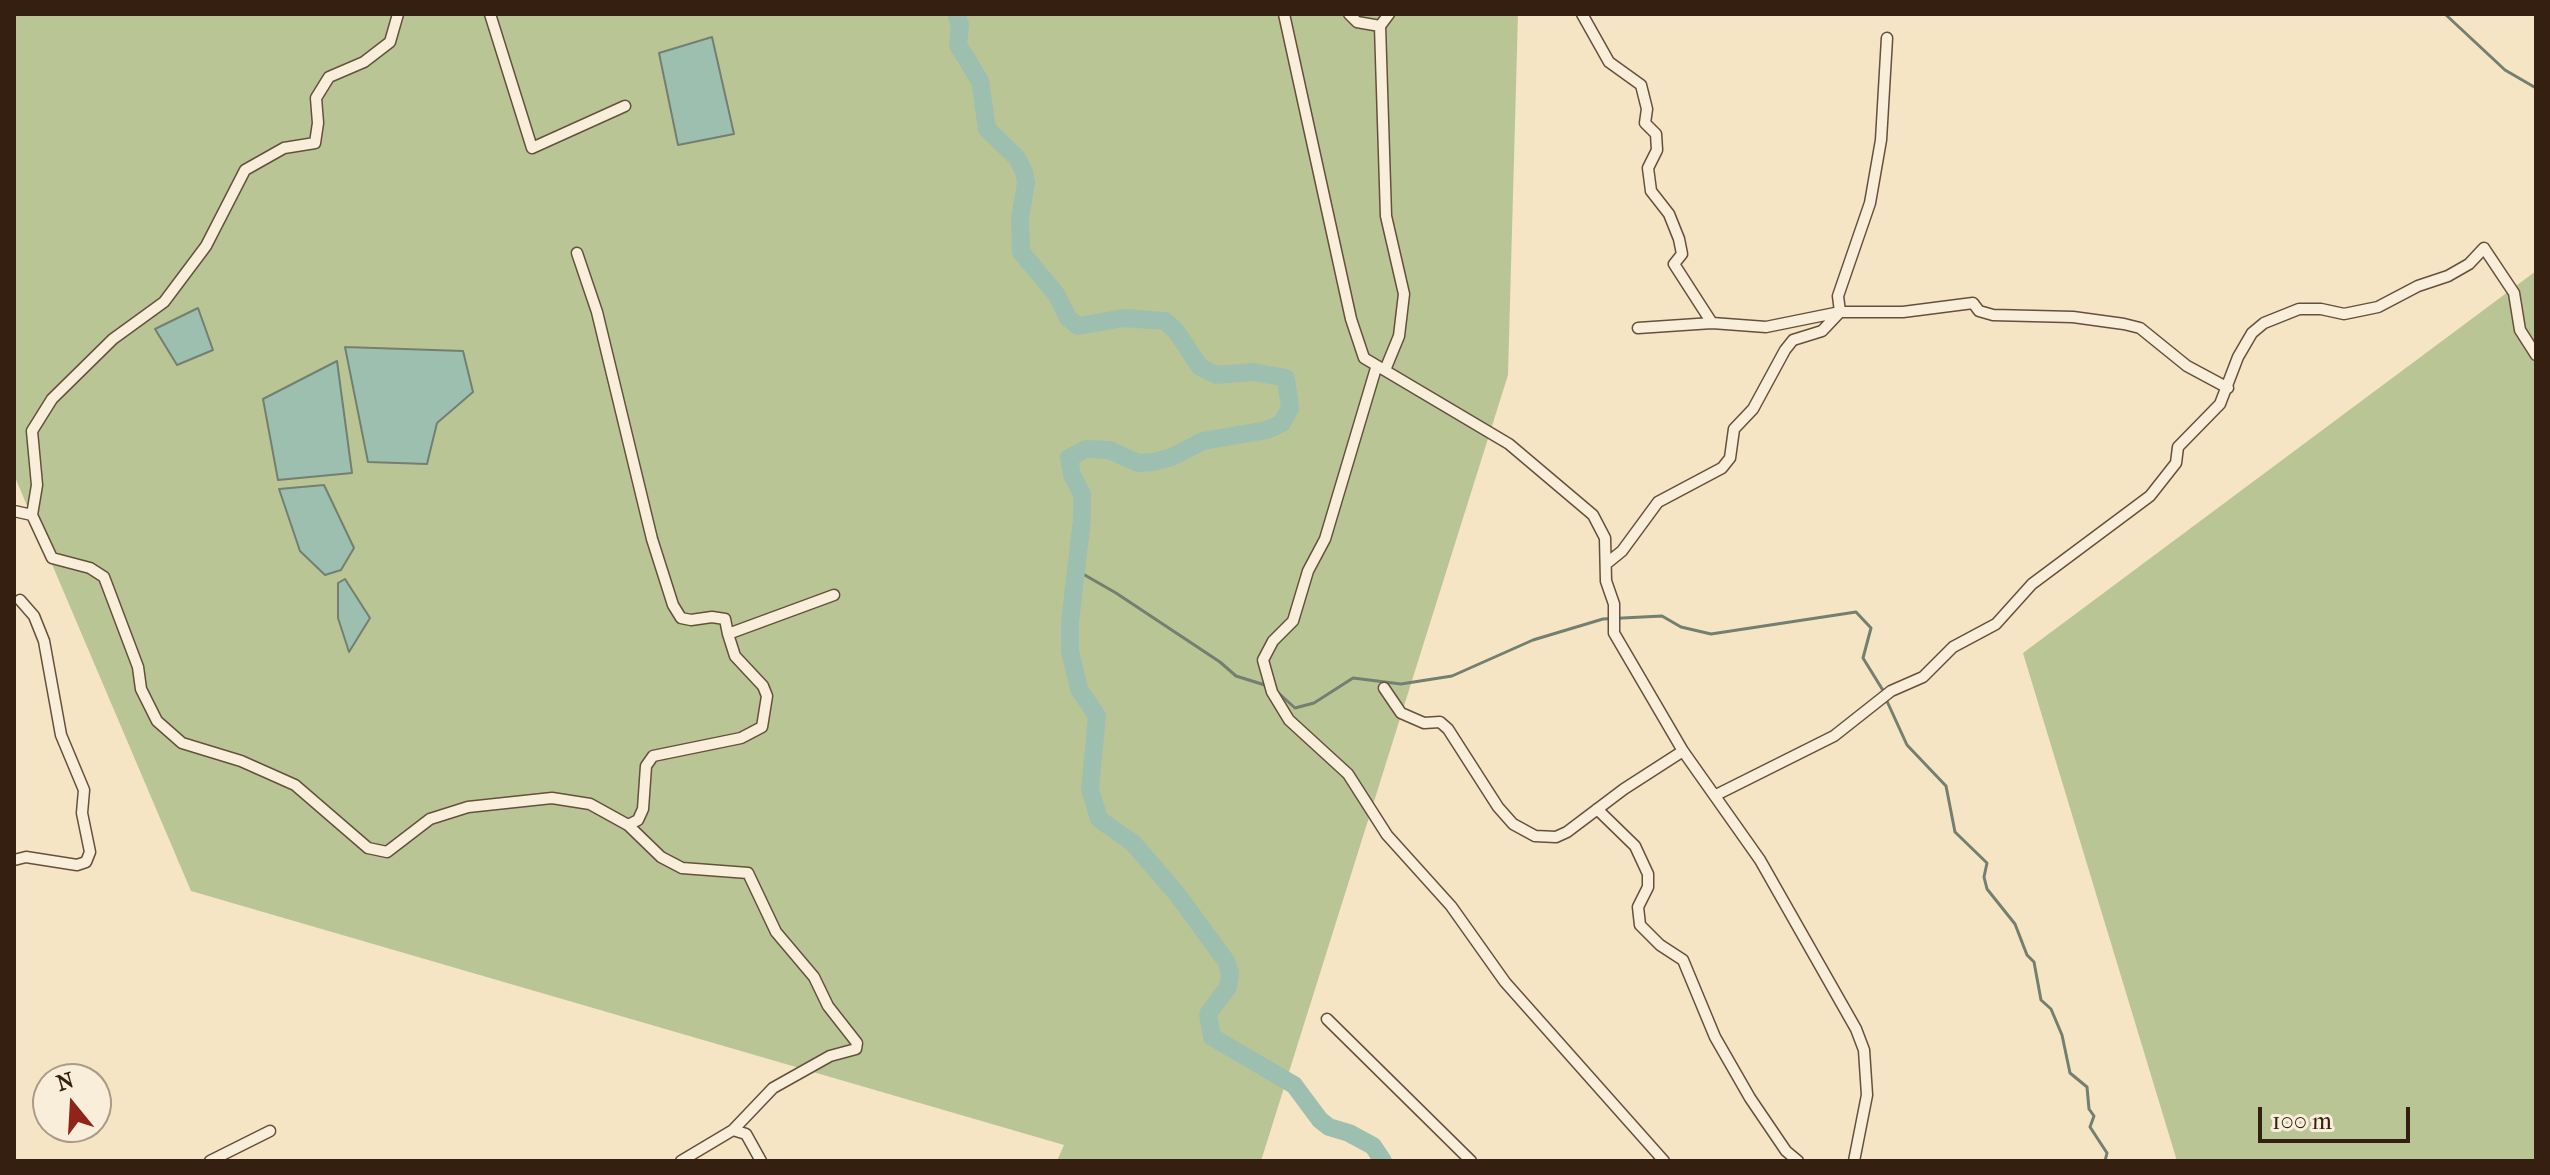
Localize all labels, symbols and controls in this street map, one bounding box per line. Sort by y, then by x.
north arrow [32,1063,112,1143]
text: N [53,1067,77,1097]
scale bar [2262,1091,2414,1141]
text: 100 m [2272,1107,2332,1135]

